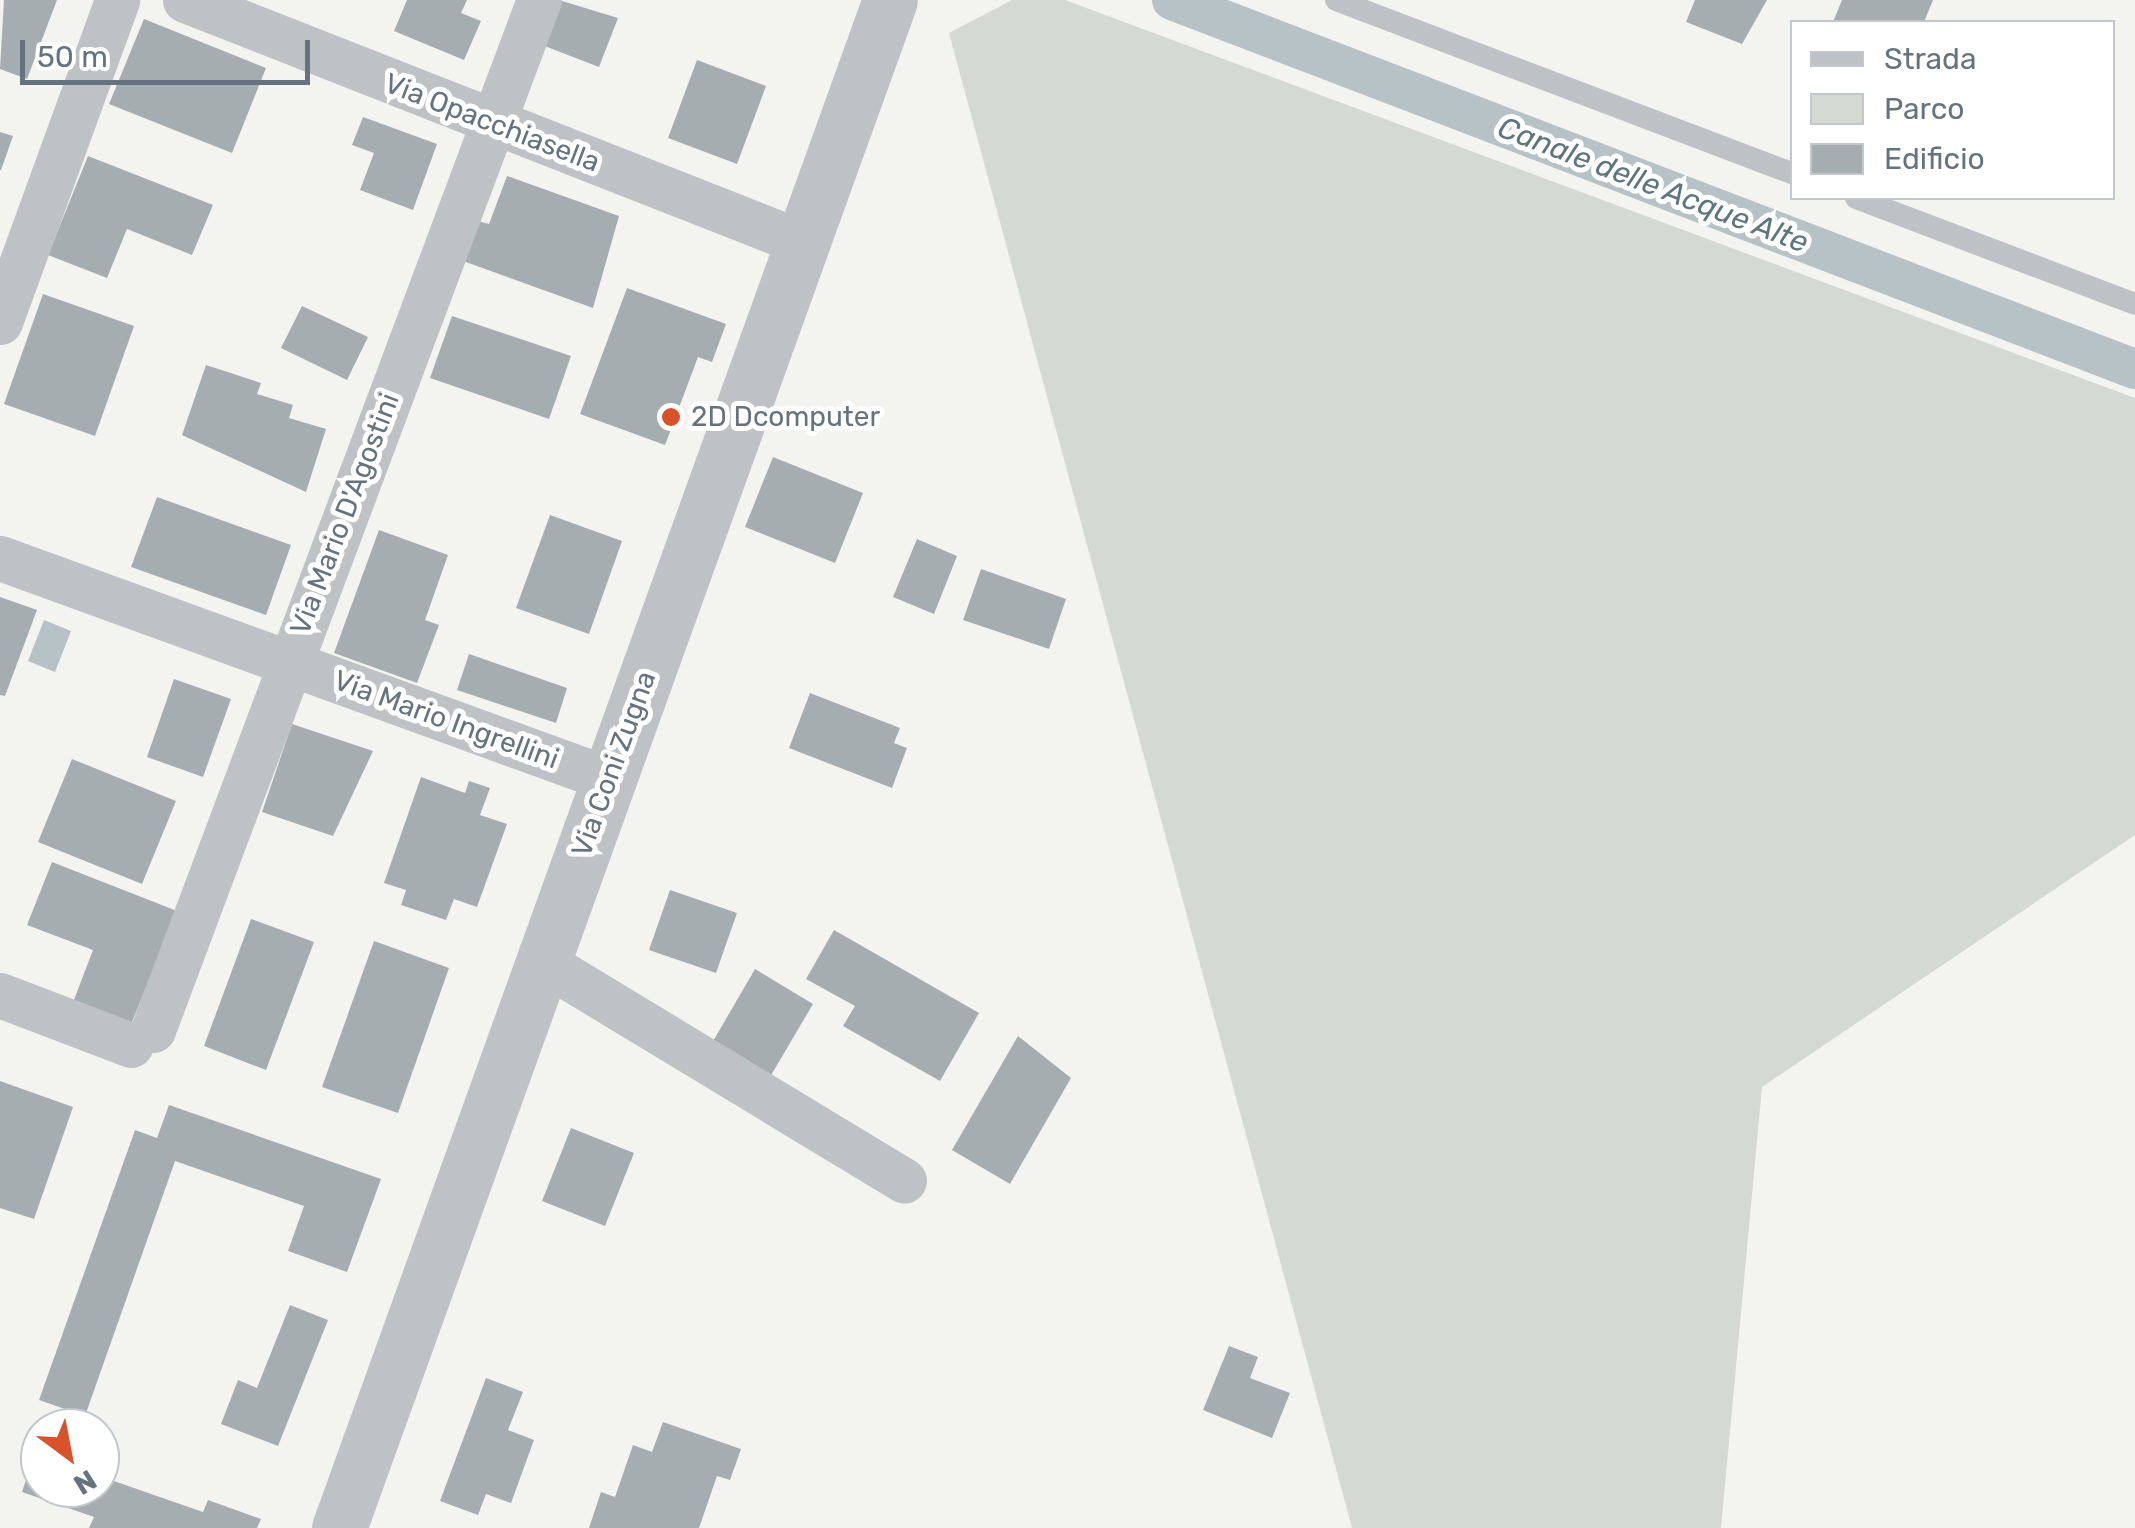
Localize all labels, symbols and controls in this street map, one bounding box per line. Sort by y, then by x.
scale bar [25,20,315,82]
legend [1790,20,2115,200]
text: 50 m [37,39,108,75]
text: Strada [1884,41,1977,77]
street label: Via Opacchiasella [380,67,604,179]
text: Parco [1884,91,1964,127]
water label: Canale delle Acque Alte [1492,109,1814,261]
text: Edificio [1884,141,1985,177]
street label: Via Mario D'Agostini [283,388,407,640]
place label: 2D Dcomputer [691,400,880,434]
marker: 2D Dcomputer [660,406,682,428]
street label: Via Mario Ingrellini [329,664,563,776]
street label: Via Coni Zugna [565,667,663,861]
north arrow [20,1408,120,1508]
text: N [68,1463,102,1501]

